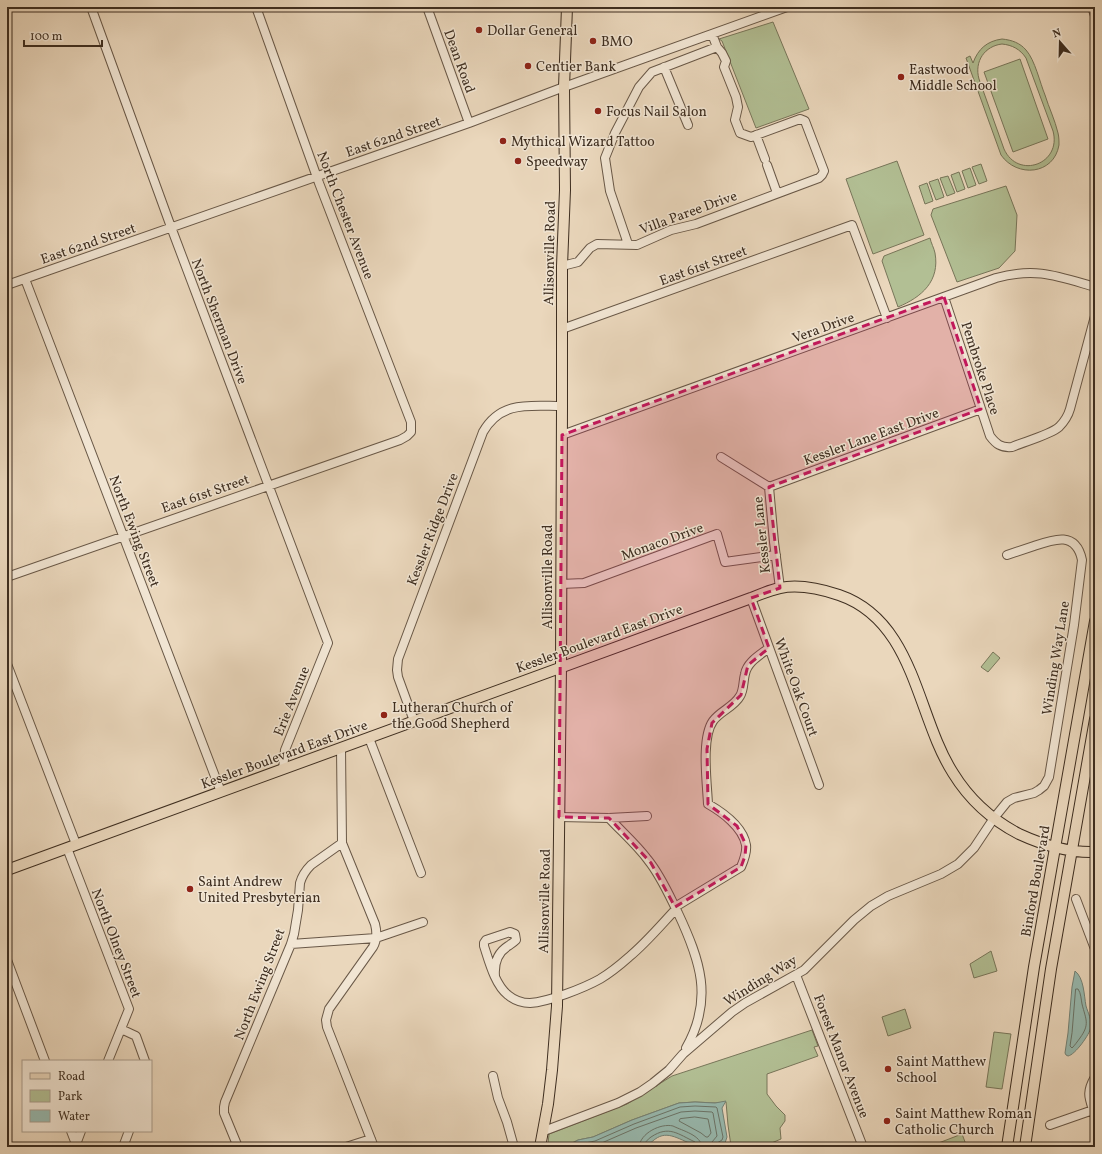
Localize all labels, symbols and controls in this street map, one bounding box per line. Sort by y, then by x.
scale bar [24,22,102,48]
place label: Dollar General [487,22,577,41]
north arrow [1040,22,1080,62]
marker: Dollar General [474,25,484,35]
text: N [1051,26,1063,42]
street label: Dean Road [438,27,479,96]
text: 100 m [30,29,63,45]
place label: BMO [601,33,633,52]
marker: BMO [588,36,598,46]
place label: Centier Bank [536,58,617,77]
marker: Centier Bank [523,61,533,71]
place label: Eastwood Middle School [909,61,997,96]
marker: Eastwood Middle School [896,72,906,82]
place label: Focus Nail Salon [606,103,707,122]
marker: Focus Nail Salon [593,106,603,116]
street label: East 62nd Street [343,112,444,163]
place label: Mythical Wizard Tattoo [511,133,655,152]
marker: Mythical Wizard Tattoo [498,136,508,146]
street label: North Chester Avenue [311,149,378,283]
place label: Speedway [526,153,588,172]
marker: Speedway [513,156,523,166]
street label: Villa Paree Drive [637,187,740,240]
street label: Allisonville Road [540,200,561,306]
street label: East 62nd Street [38,219,139,270]
street label: East 61st Street [657,242,750,291]
street label: North Sherman Drive [186,256,251,387]
street label: Vera Drive [790,308,858,348]
street label: Pembroke Place [956,320,1004,418]
street label: Kessler Lane East Drive [801,404,942,471]
street label: East 61st Street [159,470,252,518]
street label: Kessler Ridge Drive [403,470,464,589]
street label: North Ewing Street [104,473,164,590]
street label: Kessler Lane [749,495,776,574]
street label: Monaco Drive [619,519,707,566]
street label: Allisonville Road [539,525,558,629]
street label: Winding Way Lane [1038,599,1075,717]
street label: Kessler Boulevard East Drive [514,600,686,678]
street label: White Oak Court [769,636,822,740]
street label: Erie Avenue [270,663,315,739]
place label: Lutheran Church of the Good Shepherd [392,699,513,734]
marker: Lutheran Church of the Good Shepherd [379,710,389,720]
street label: Kessler Boulevard East Drive [199,716,371,794]
street label: Binford Boulevard [1017,824,1056,939]
street label: Allisonville Road [535,848,556,954]
place label: Saint Andrew United Presbyterian [198,873,321,908]
marker: Saint Andrew United Presbyterian [185,884,195,894]
street label: North Olney Street [86,886,145,1001]
street label: North Ewing Street [230,926,290,1043]
street label: Winding Way [720,951,802,1011]
street label: Forest Manor Avenue [808,992,873,1121]
place label: Saint Matthew School [896,1053,986,1088]
legend [22,1060,152,1132]
marker: Saint Matthew School [883,1064,893,1074]
text: Road [58,1069,85,1085]
text: Park [58,1089,83,1105]
place label: Saint Matthew Roman Catholic Church [895,1105,1032,1140]
text: Water [58,1109,90,1125]
marker: Saint Matthew Roman Catholic Church [882,1116,892,1126]

